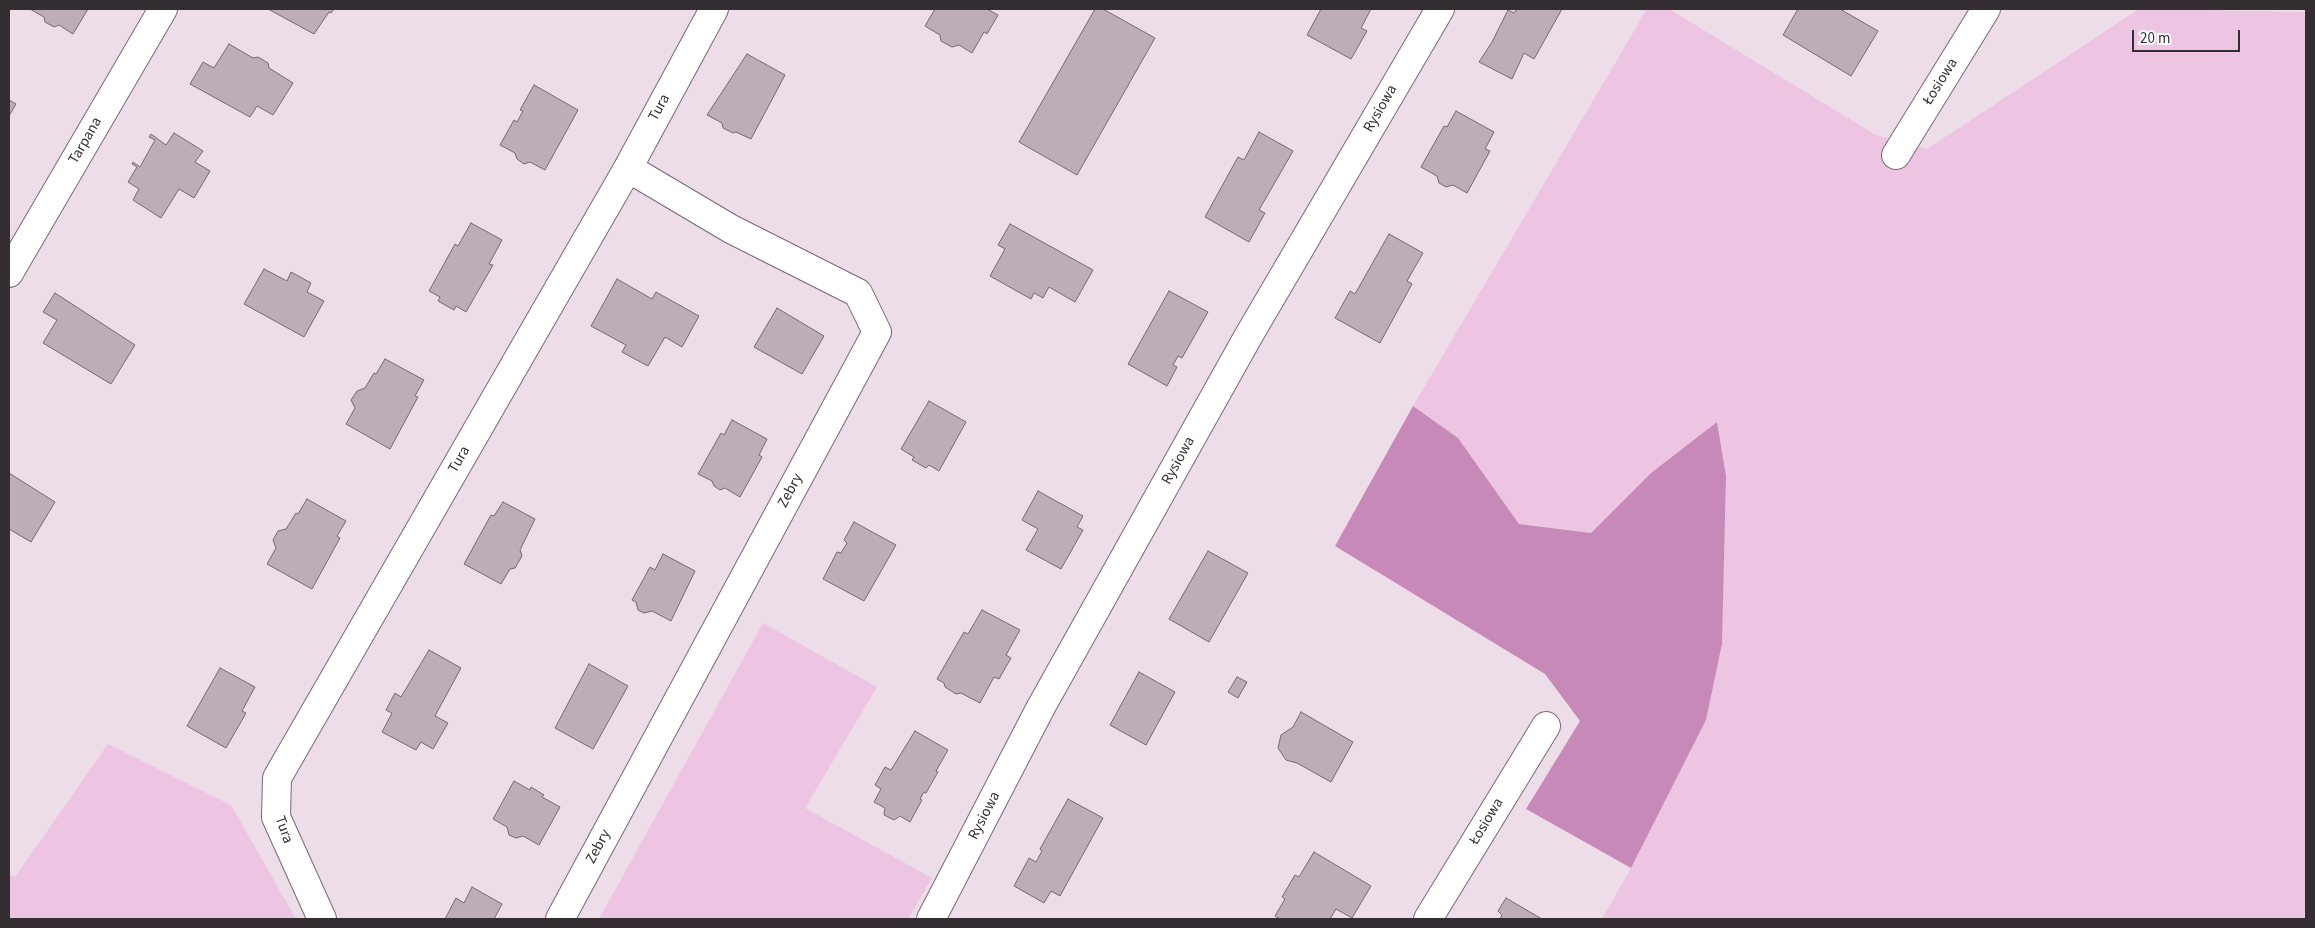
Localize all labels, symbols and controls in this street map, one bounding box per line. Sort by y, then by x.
scale bar [2135,20,2242,52]
text: 20 m [2140,28,2170,49]
street label: Łosiowa [1920,55,1962,109]
street label: Rysiowa [1360,82,1402,136]
street label: Tura [645,91,675,125]
street label: Tarpana [65,114,107,168]
street label: Rysiowa [1159,434,1199,488]
street label: Tura [445,443,475,477]
street label: Zebry [775,471,807,511]
street label: Rysiowa [965,789,1005,843]
street label: Łosiowa [1466,795,1508,849]
street label: Tura [270,814,296,846]
street label: Zebry [583,827,615,867]

